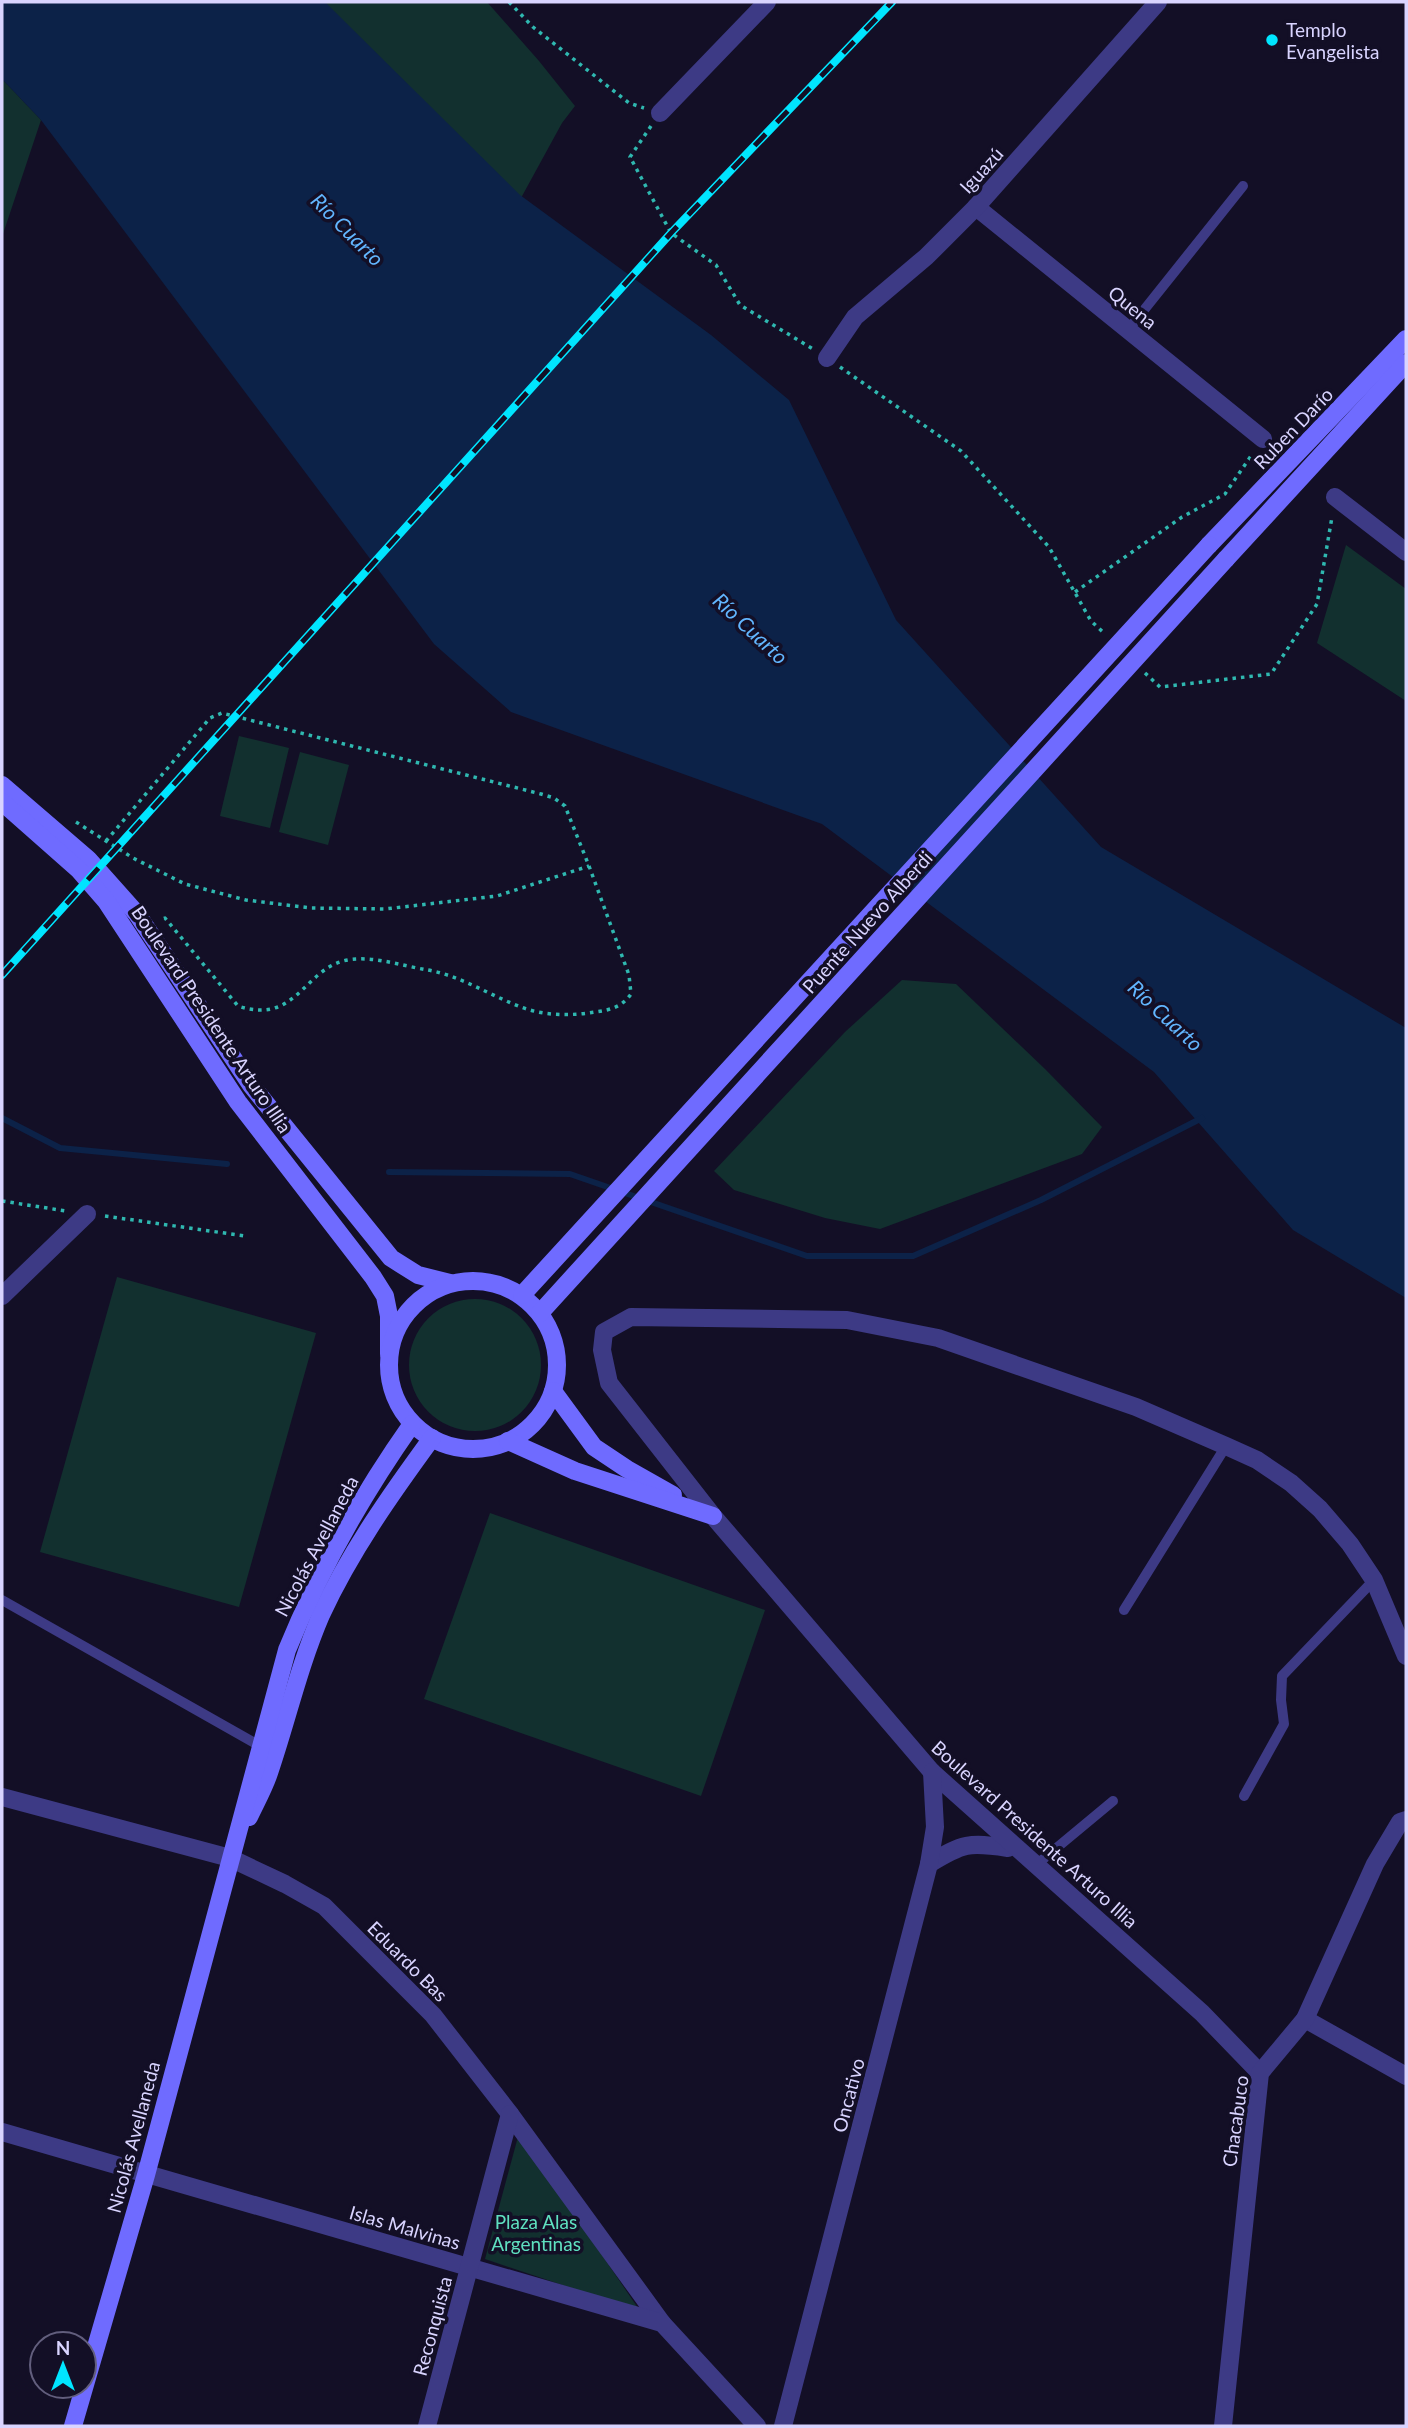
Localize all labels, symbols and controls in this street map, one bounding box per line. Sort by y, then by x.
place label: Templo Evangelista [1286,18,1379,63]
marker: Templo Evangelista [1264,32,1280,48]
street label: Iguazú [954,142,1008,198]
water label: Río Cuarto [306,187,390,271]
street label: Quena [1104,281,1162,333]
street label: Ruben Darío [1249,383,1337,473]
water label: Río Cuarto [709,587,794,669]
street label: Puente Nuevo Alberdi [797,846,937,998]
street label: Boulevard Presidente Arturo Illia [127,901,297,1137]
water label: Río Cuarto [1124,974,1209,1056]
street label: Nicolás Avellaneda [269,1472,363,1620]
street label: Boulevard Presidente Arturo Illia [927,1735,1143,1933]
street label: Eduardo Bas [363,1916,453,2006]
street label: Oncativo [827,2055,869,2135]
street label: Nicolás Avellaneda [102,2059,164,2215]
street label: Chacabuco [1217,2074,1253,2168]
street label: Islas Malvinas [347,2200,463,2254]
park label: Plaza Alas Argentinas [491,2210,581,2255]
street label: Reconquista [408,2274,456,2378]
north arrow [28,2330,98,2400]
text: N [56,2336,70,2359]

